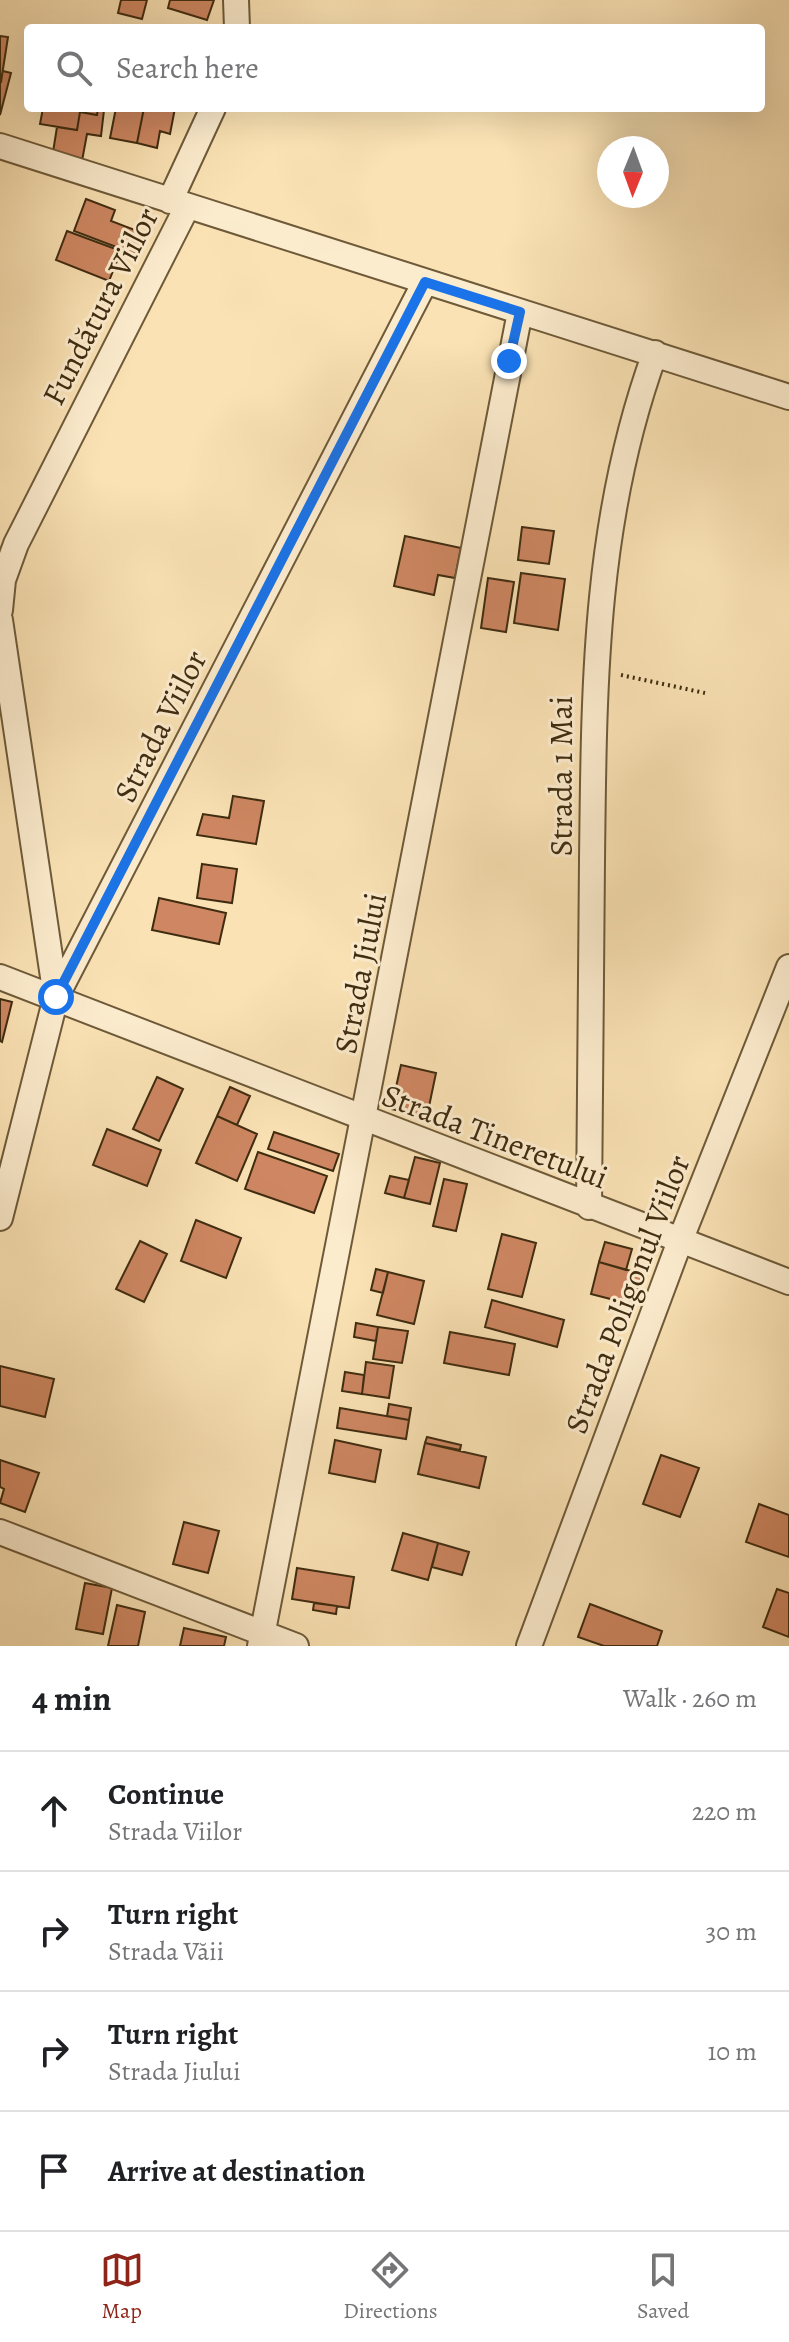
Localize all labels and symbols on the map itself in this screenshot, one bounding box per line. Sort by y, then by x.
north arrow [597,136,669,208]
street label: Fundătura Viilor [31,199,169,413]
route end [491,343,527,379]
street label: Strada Viilor [103,642,217,810]
street label: Strada 1 Mai [539,696,583,856]
street label: Strada Jiului [323,889,397,1057]
route start [38,979,74,1015]
street label: Strada Tineretului [376,1073,614,1199]
street label: Strada Poligonul Viilor [554,1148,700,1440]

